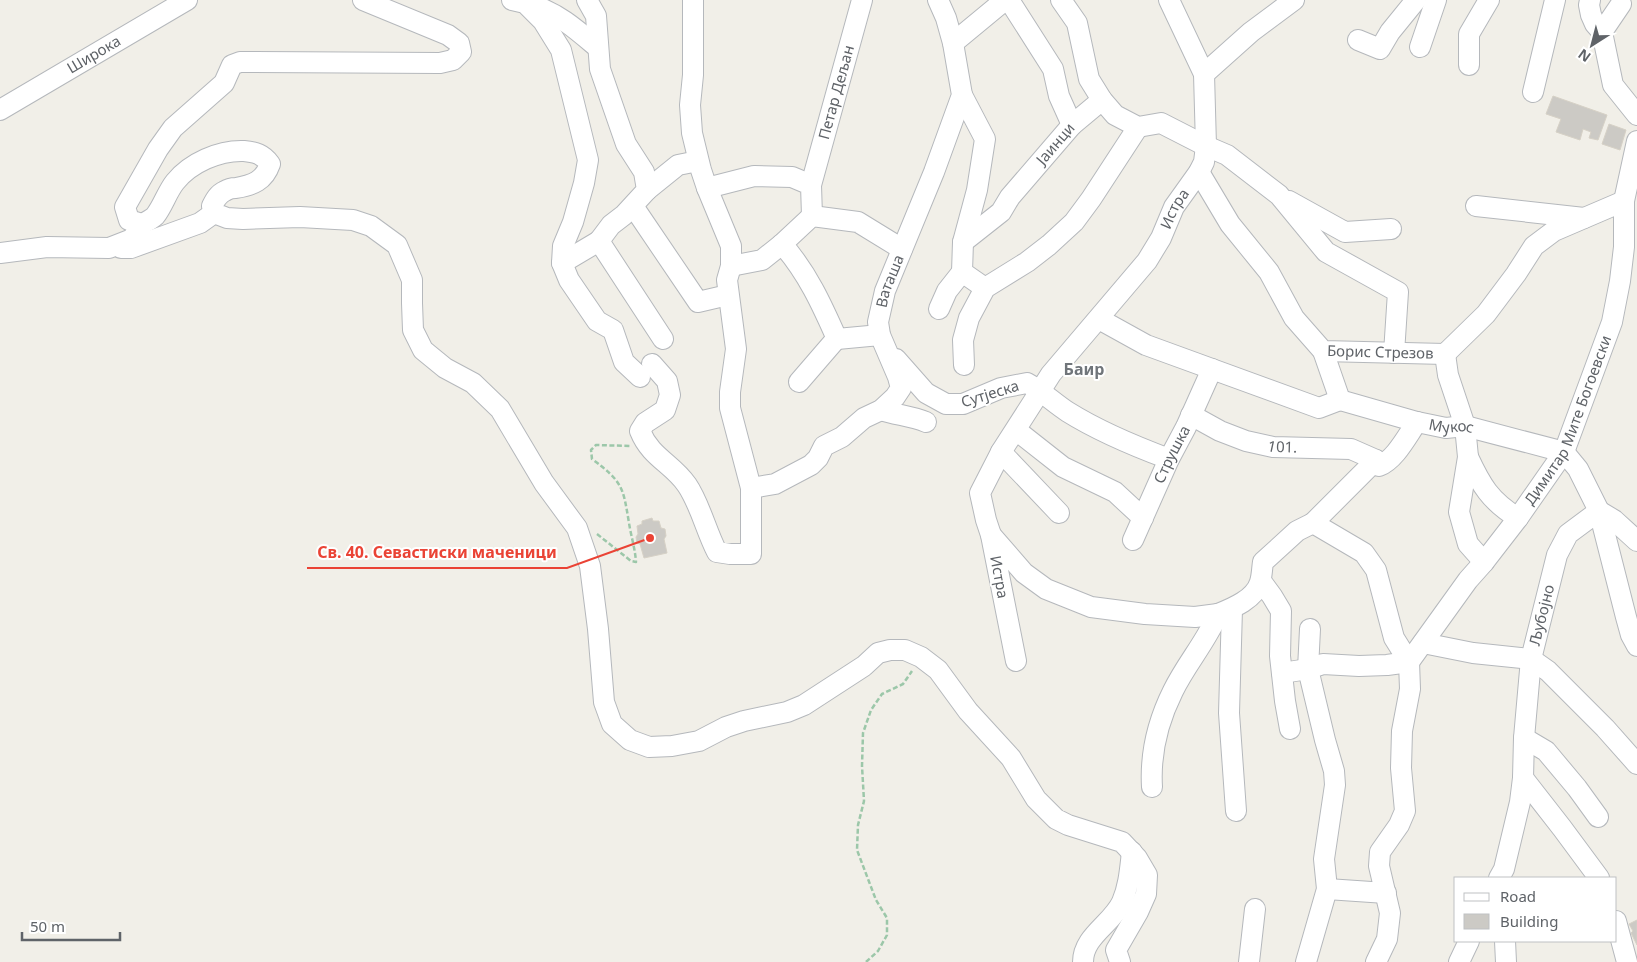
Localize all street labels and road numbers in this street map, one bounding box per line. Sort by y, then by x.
street label: Широка [63,30,124,77]
street label: Петар Дељан [813,43,858,142]
street label: Јаинци [1030,118,1079,170]
street label: Истра [1155,184,1193,232]
street label: Ваташа [871,251,908,309]
street label: Димитар Мите Богоевски [1519,332,1615,509]
street label: Борис Стрезов [1327,340,1434,363]
street label: Сутјеска [958,375,1021,411]
street label: Мукос [1427,414,1476,437]
street label: Струшка [1148,422,1194,486]
street label: 101. [1266,435,1298,457]
street label: Истра [986,554,1014,600]
street label: Љубојно [1524,582,1558,647]

